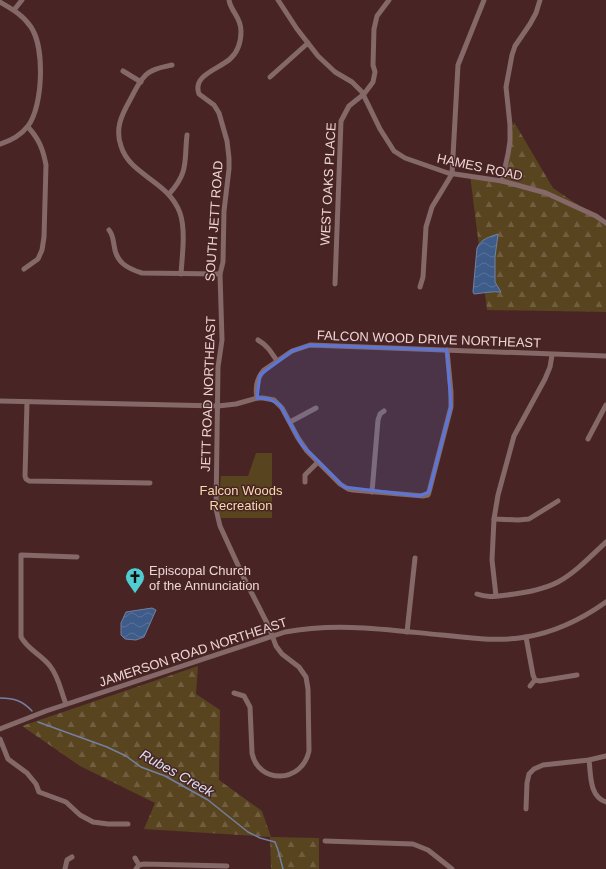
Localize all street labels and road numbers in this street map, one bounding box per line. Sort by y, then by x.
street label: WEST OAKS PLACE [317,122,339,246]
street label: HAMES ROAD [436,151,524,183]
street label: SOUTH JETT ROAD [202,160,226,282]
street label: JETT ROAD NORTHEAST [198,316,218,472]
street label: FALCON WOOD DRIVE NORTHEAST [317,328,541,350]
street label: JAMERSON ROAD NORTHEAST [97,614,289,690]

